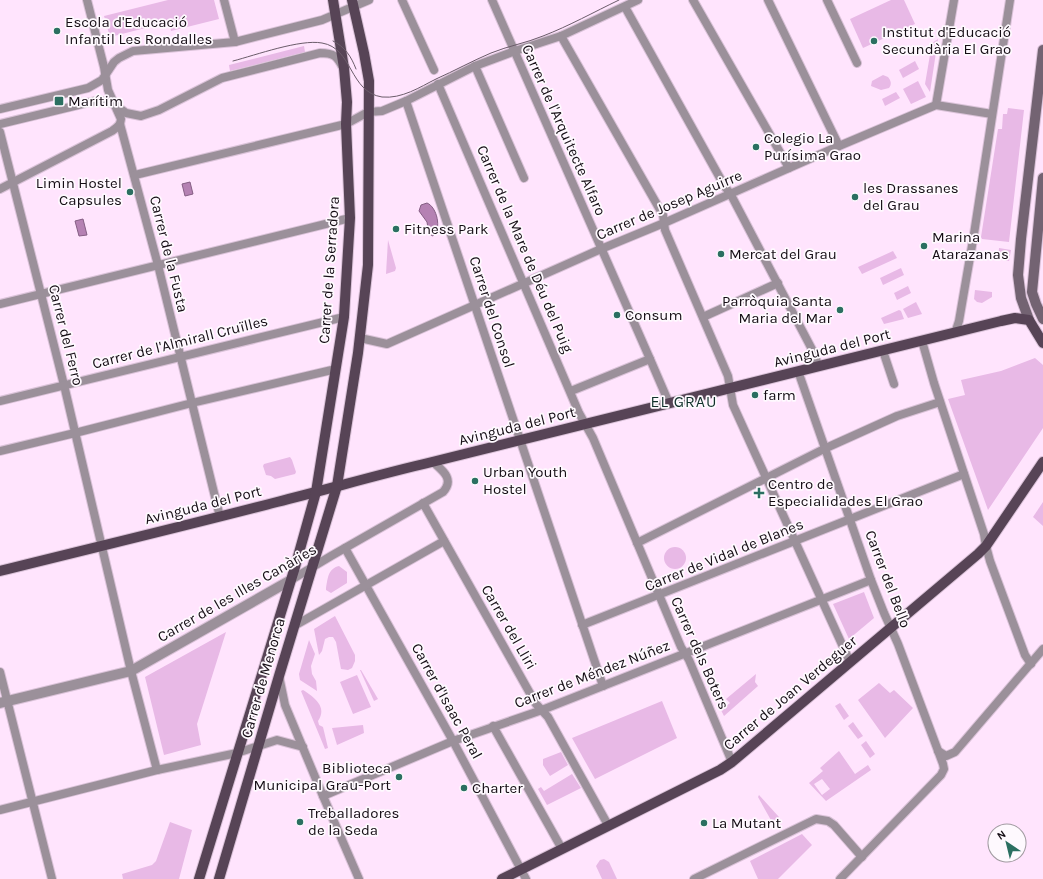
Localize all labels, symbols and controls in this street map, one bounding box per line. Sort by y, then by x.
place label: Escola d'Educació Infantil Les Rondalles [65,13,212,48]
place label: Institut d'Educació Secundària El Grao [882,23,1011,58]
marker: Escola d'Educació Infantil Les Rondalles [52,26,62,36]
marker: Institut d'Educació Secundària El Grao [869,36,879,46]
street label: Carrer de l'Arquitecte Alfaro [518,42,610,218]
place label: Marítim [68,92,123,110]
marker: Marítim [53,95,65,107]
place label: Colegio La Purísima Grao [764,129,861,164]
street label: Carrer de la Mare de Déu del Puig [473,142,577,356]
marker: Colegio La Purísima Grao [751,142,761,152]
street label: Carrer de Josep Aguirre [593,166,745,244]
place label: Limin Hostel Capsules [36,174,122,209]
place label: les Drassanes del Grau [863,179,959,214]
marker: Limin Hostel Capsules [125,187,135,197]
marker: les Drassanes del Grau [850,192,860,202]
street label: Carrer de la Fusta [146,194,192,314]
street label: Carrer de la Serradora [315,196,343,344]
place label: Fitness Park [404,220,489,238]
marker: Fitness Park [391,224,401,234]
place label: Marina Atarazanas [932,228,1009,263]
marker: Marina Atarazanas [919,241,929,251]
place label: Mercat del Grau [729,245,837,263]
marker: Mercat del Grau [716,249,726,259]
street label: Carrer del Consol [466,254,518,370]
street label: Carrer del Ferro [45,283,87,387]
place label: Parròquia Santa Maria del Mar [722,292,833,327]
marker: Parròquia Santa Maria del Mar [835,305,845,315]
place label: Consum [625,306,682,324]
marker: Consum [612,310,622,320]
street label: Carrer de l'Almirall Cruïlles [90,311,270,373]
street label: Avinguda del Port [772,325,893,371]
place label: farm [763,386,796,404]
marker: farm [750,390,760,400]
district label: EL GRAU [650,392,718,411]
street label: Avinguda del Port [457,403,578,449]
place label: Urban Youth Hostel [483,463,567,498]
place label: Centro de Especialidades El Grao [768,475,923,510]
marker: Urban Youth Hostel [470,476,480,486]
street label: Avinguda del Port [143,482,264,528]
marker: Centro de Especialidades El Grao [753,487,765,499]
street label: Carrer de Vidal de Blanes [642,515,806,595]
street label: Carrer del Bello [861,528,915,630]
street label: Carrer de les Illes Canàries [154,540,320,646]
street label: Carrer del Lliri [477,581,541,673]
street label: Carrer dels Boters [667,594,733,712]
street label: Carrer de Menorca [237,616,289,740]
street label: Carrer de Joan Verdeguer [720,632,861,754]
street label: Carrer de Méndez Núñez [512,636,672,712]
street label: Carrer d'Isaac Peral [408,640,486,762]
place label: Biblioteca Municipal Grau-Port [253,759,391,794]
marker: Biblioteca Municipal Grau-Port [394,772,404,782]
place label: Charter [472,779,523,797]
marker: Charter [459,783,469,793]
place label: Treballadores de la Seda [308,804,399,839]
place label: La Mutant [712,814,782,832]
marker: Treballadores de la Seda [295,817,305,827]
marker: La Mutant [699,818,709,828]
north arrow [987,823,1027,863]
text: N [995,828,1009,843]

